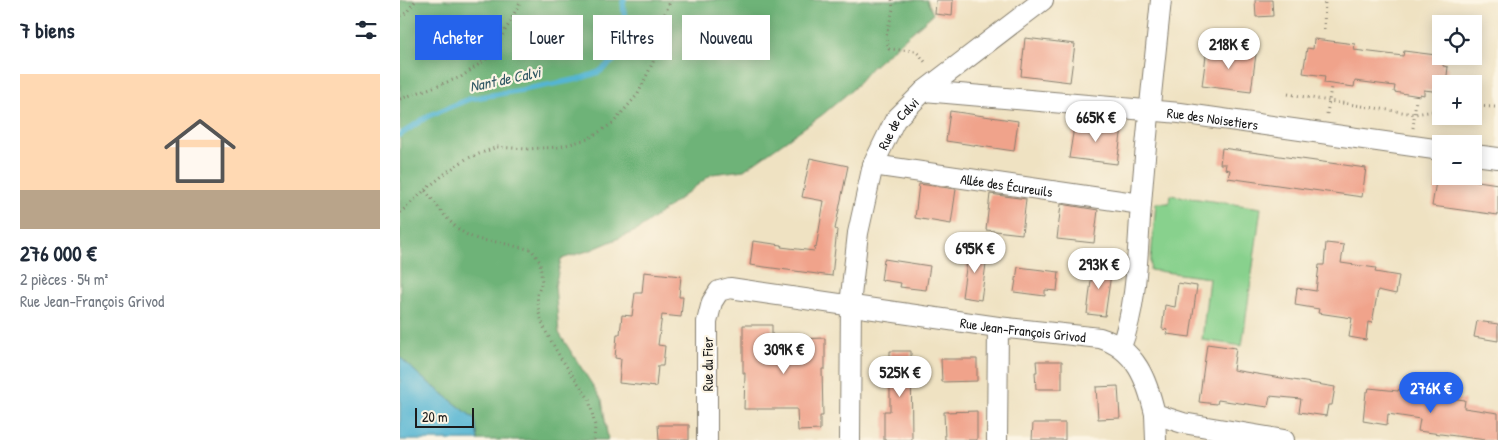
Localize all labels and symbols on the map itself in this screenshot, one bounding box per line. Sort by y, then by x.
pin: 218K € [1188,28,1270,70]
water label: Nant de Calvi [468,61,544,97]
street label: Rue de Calvi [873,93,922,152]
pin: 665K € [1055,100,1137,143]
street label: Rue des Noisetiers [1166,102,1260,134]
street label: Allée des Écureuils [959,168,1054,201]
pin: 695K € [934,232,1016,274]
pin: 293K € [1058,248,1140,290]
street label: Rue Jean-François Grivod [959,312,1087,346]
pin: 309K € [743,332,825,375]
street label: Rue du Fier [698,336,717,391]
pin: 525K € [859,356,941,398]
pin: 276K € [1390,372,1472,414]
scale bar [415,405,474,428]

